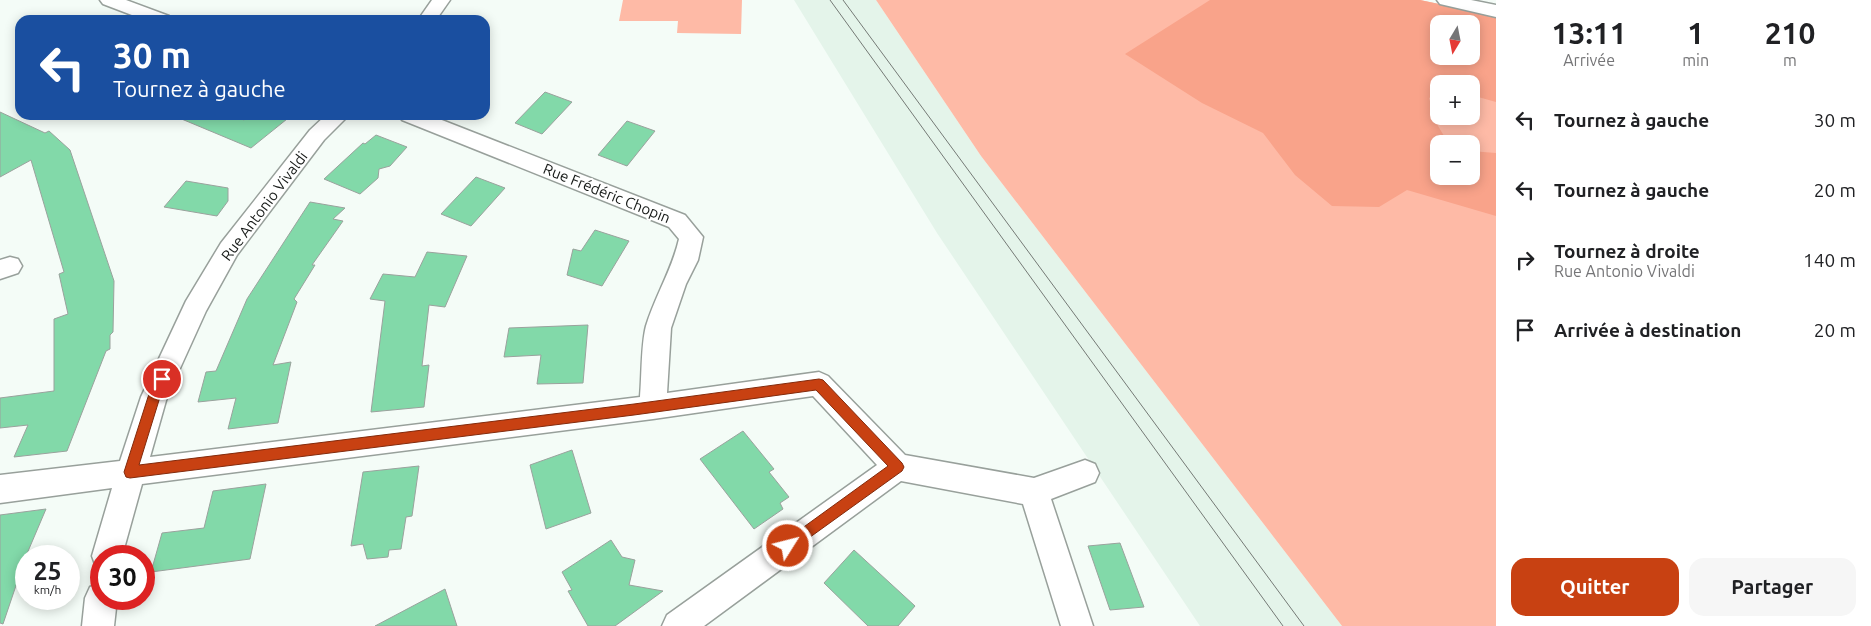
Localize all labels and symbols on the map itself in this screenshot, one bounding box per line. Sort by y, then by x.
north arrow [1430,15,1480,65]
street label: Rue Antonio Vivaldi [217,148,311,264]
street label: Rue Frédéric Chopin [541,160,673,226]
pin [141,358,183,400]
position arrow [761,519,813,571]
speed limit sign: 30 [90,545,155,610]

